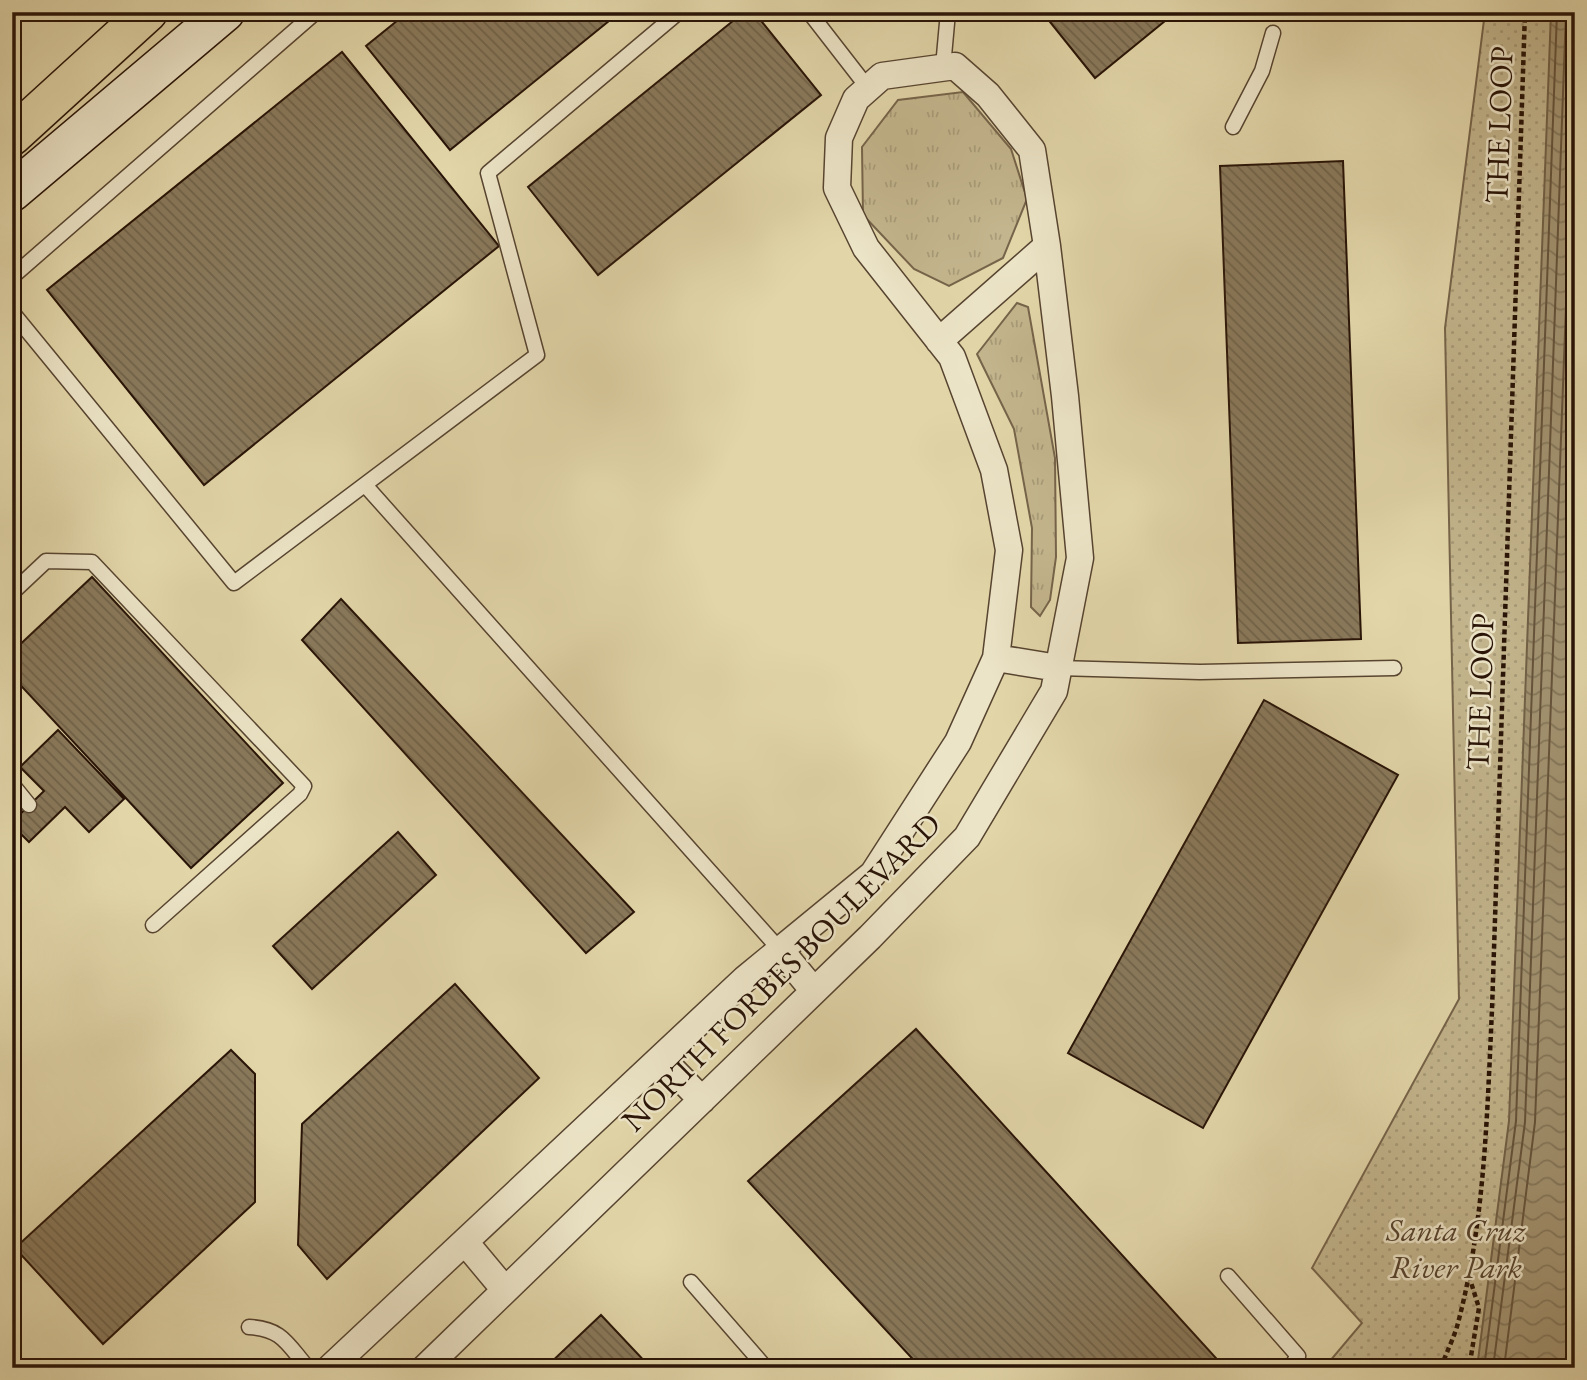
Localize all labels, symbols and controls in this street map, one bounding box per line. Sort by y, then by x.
street label: THE LOOP [1475,46,1523,204]
street label: THE LOOP [1456,613,1504,771]
street label: NORTH FORBES BOULEVARD [612,803,950,1141]
park label: Santa Cruz River Park [1385,1209,1527,1288]

